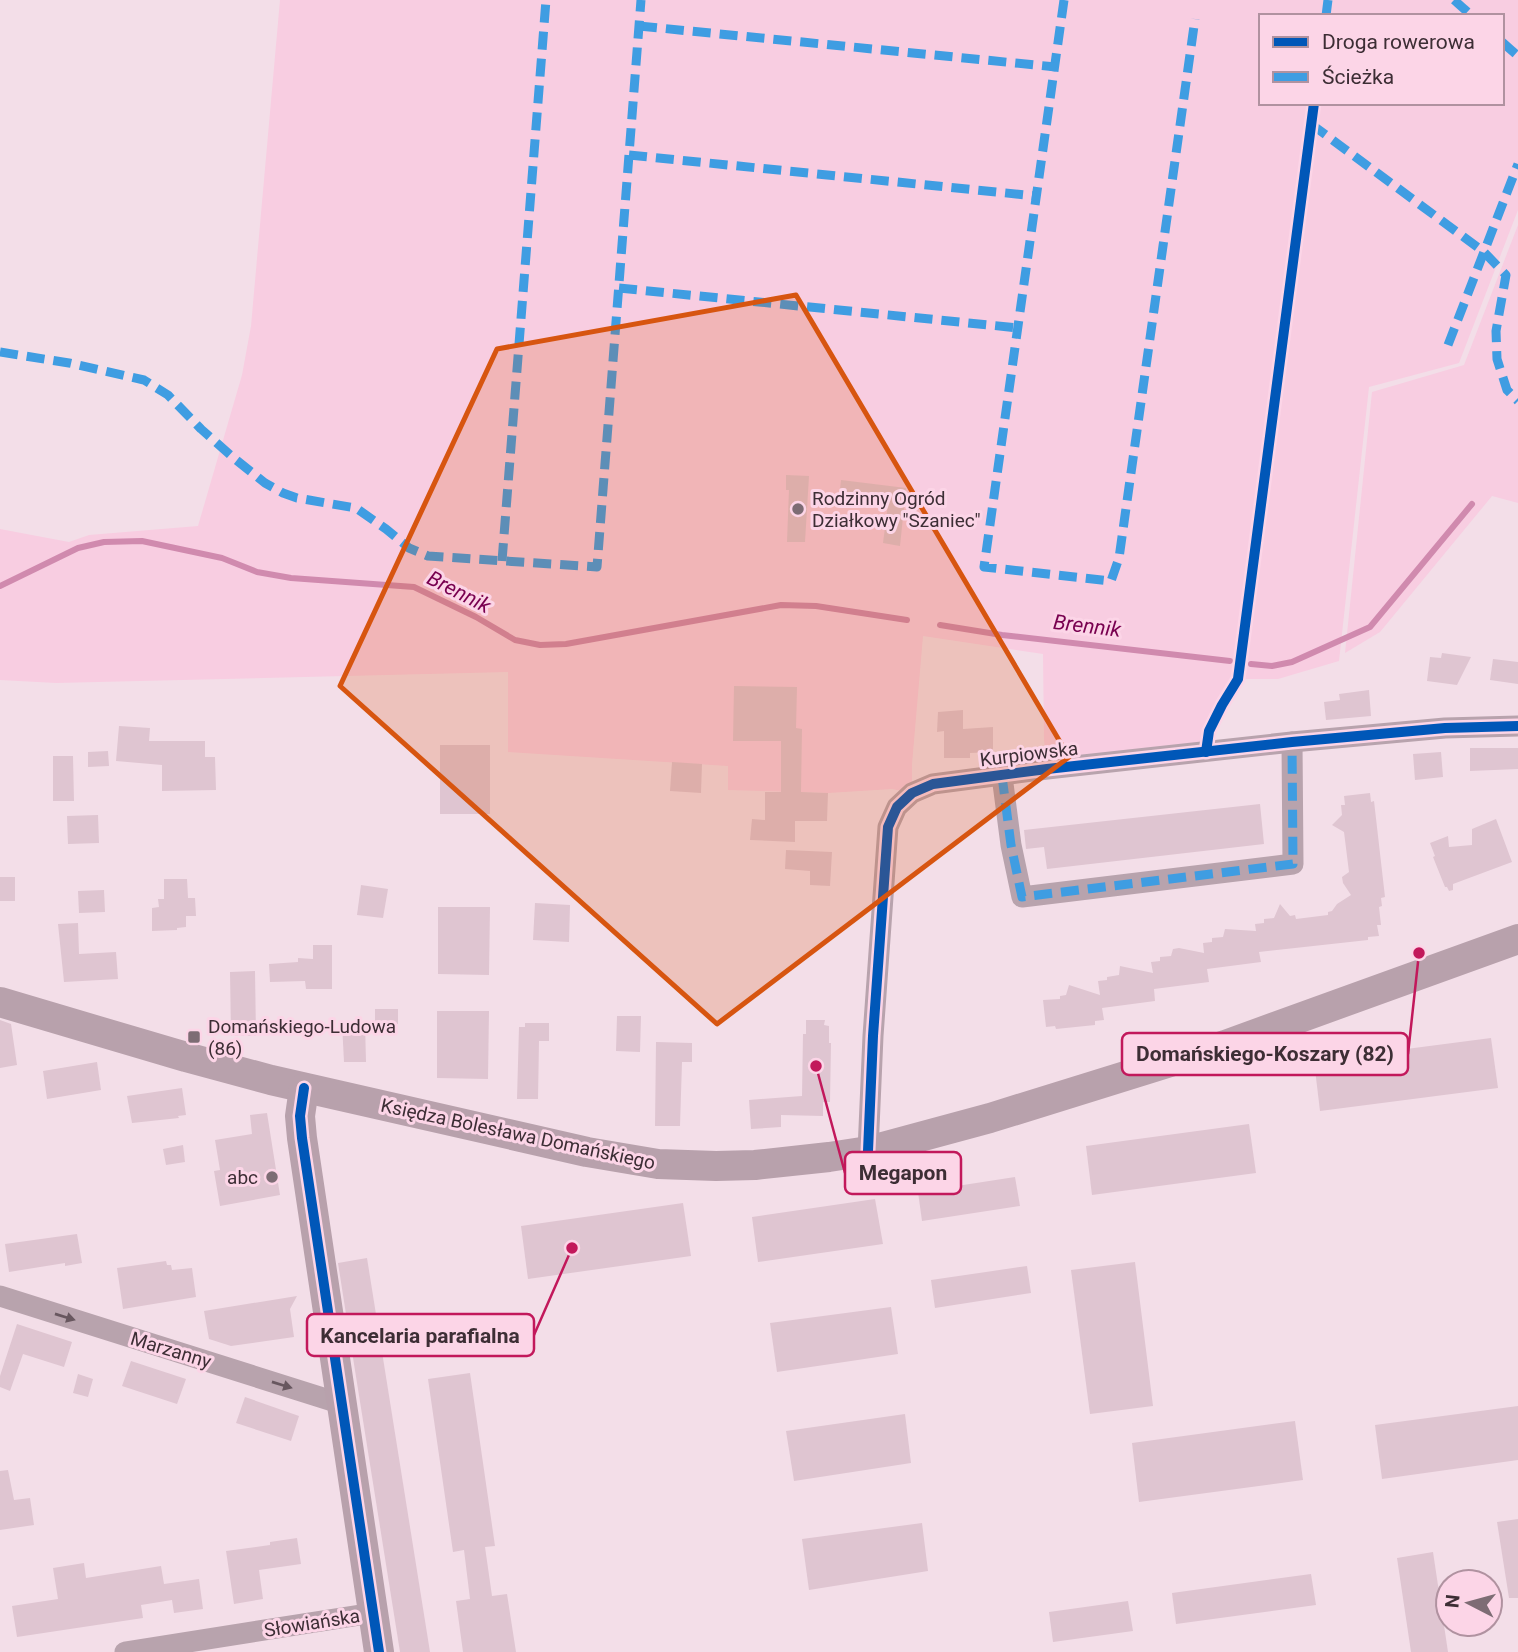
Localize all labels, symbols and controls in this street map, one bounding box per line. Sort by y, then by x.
legend [1259,14,1504,105]
text: Droga rowerowa [1322,30,1475,54]
text: Ścieżka [1322,65,1394,89]
place label: Rodzinny Ogród Działkowy "Szaniec" [812,487,981,532]
marker: Rodzinny Ogród Działkowy "Szaniec" [790,501,806,517]
water label: Brennik [423,566,495,618]
water label: Brennik [1052,610,1123,642]
street label: Kurpiowska [979,737,1079,771]
place label: Domańskiego-Ludowa (86) [208,1015,396,1060]
marker: Domańskiego-Ludowa (86) [186,1029,202,1045]
callout: Domańskiego-Koszary (82) [1122,1033,1408,1075]
text: Domańskiego-Koszary (82) [1136,1042,1394,1066]
street label: Księdza Bolesława Domańskiego [379,1094,657,1174]
callout: Megapon [845,1152,961,1194]
text: Megapon [859,1161,947,1185]
place label: abc [227,1166,258,1189]
marker: abc [264,1169,280,1185]
one-way arrow [55,1312,76,1323]
callout: Kancelaria parafialna [307,1314,534,1356]
text: Kancelaria parafialna [320,1324,520,1348]
street label: Marzanny [128,1327,214,1373]
one-way arrow [272,1380,293,1391]
north arrow [1434,1568,1504,1638]
text: N [1440,1593,1465,1609]
street label: Słowiańska [262,1604,362,1642]

